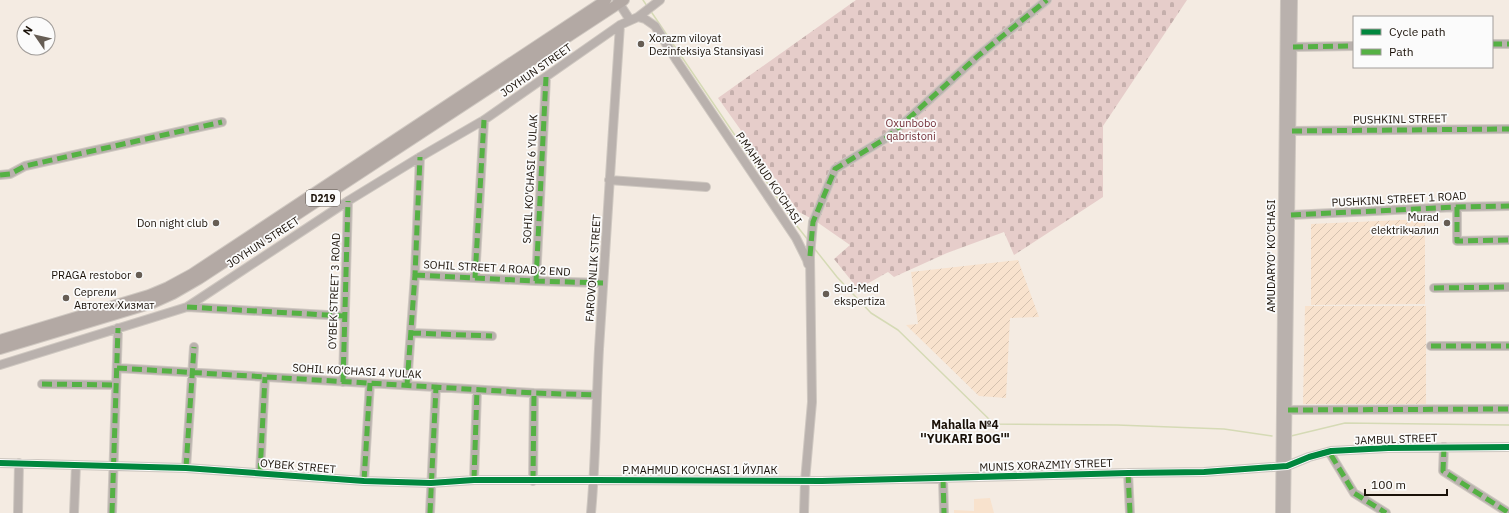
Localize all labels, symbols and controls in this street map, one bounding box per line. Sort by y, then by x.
north arrow [16,16,56,56]
legend [1353,16,1493,68]
text: N [20,23,36,38]
text: Cycle path [1389,24,1446,39]
place label: Xorazm viloyat Dezinfeksiya Stansiyasi [649,31,763,58]
marker: Xorazm viloyat Dezinfeksiya Stansiyasi [636,39,646,49]
street label: JOYHUN STREET [498,40,575,100]
text: Path [1389,44,1414,59]
street label: PUSHKINL STREET [1353,111,1448,127]
street label: SOHIL KO'CHASI 6 YULAK [520,114,540,244]
park label: Oxunbobo qabristoni [886,116,936,143]
street label: P.MAHMUD KO'CHASI [733,129,805,227]
street label: PUSHKINL STREET 1 ROAD [1331,188,1467,210]
road number: D219 [306,190,340,206]
street label: AMUDARYO' KO'CHASI [1264,200,1278,312]
place label: Murad elektrikчалил [1371,210,1439,237]
street label: JOYHUN STREET [224,213,303,271]
street label: FAROVONLIK STREET [582,213,604,322]
place label: Don night club [137,216,208,230]
marker: Don night club [211,218,221,228]
marker: Murad elektrikчалил [1442,218,1452,228]
street label: OYBEK STREET 3 ROAD [325,232,343,350]
street label: SOHIL STREET 4 ROAD 2 END [423,257,571,279]
place label: PRAGA restobor [51,268,131,282]
marker: PRAGA restobor [134,270,144,280]
place label: Sud-Med ekspertiza [834,281,885,308]
place label: Сергели Автотех Хизмат [74,285,155,312]
marker: Sud-Med ekspertiza [821,289,831,299]
marker: Сергели Автотех Хизмат [61,293,71,303]
street label: SOHIL KO'CHASI 4 YULAK [292,361,422,381]
district label: Mahalla №4 ''YUKARI BOG'" [920,417,1010,446]
street label: JAMBUL STREET [1354,431,1438,447]
street label: OYBEK STREET [260,456,337,476]
street label: MUNIS XORAZMIY STREET [979,456,1114,474]
street label: P.MAHMUD KO'CHASI 1 ЙУЛАК [622,463,778,477]
scale bar [1365,471,1447,497]
text: 100 m [1371,477,1406,492]

